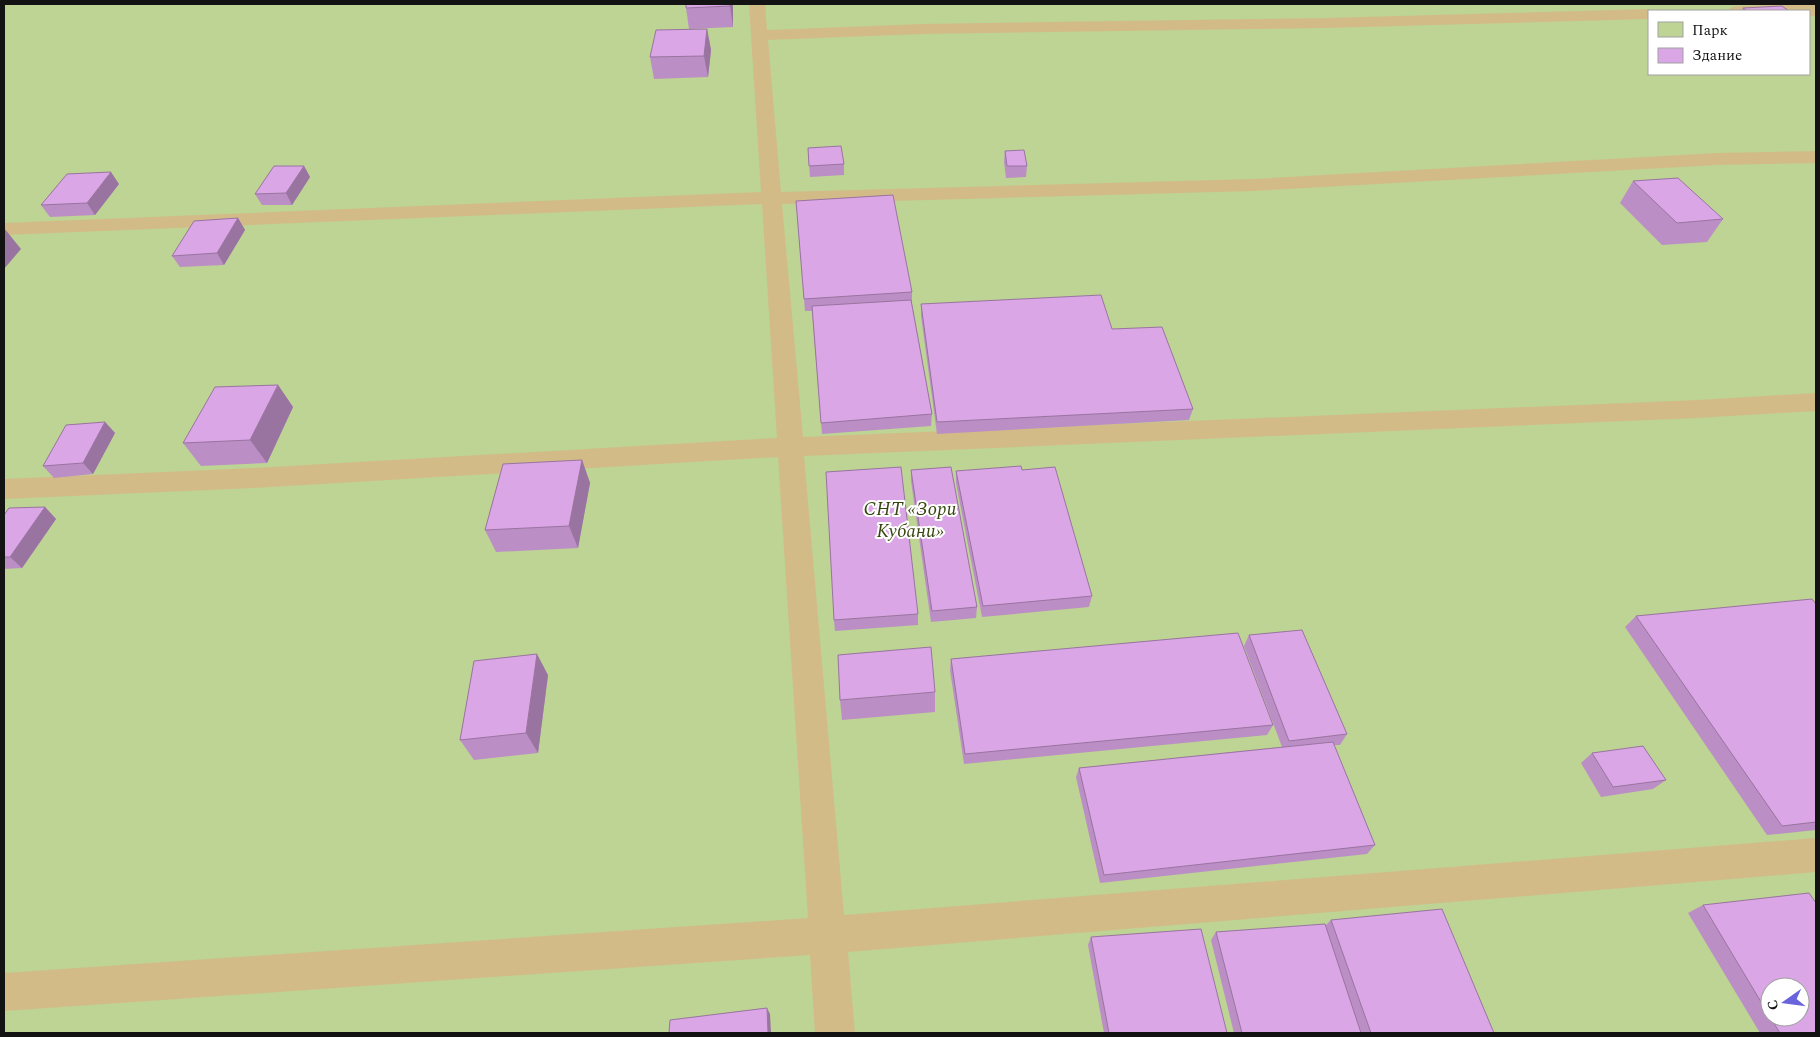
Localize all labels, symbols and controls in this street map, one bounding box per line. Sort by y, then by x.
legend [1648,10,1810,75]
text: Парк [1692,19,1728,42]
text: Здание [1692,44,1742,67]
park label: СНТ «Зори Кубани» [864,495,956,546]
north arrow [1760,977,1810,1027]
text: С [1761,998,1784,1012]

